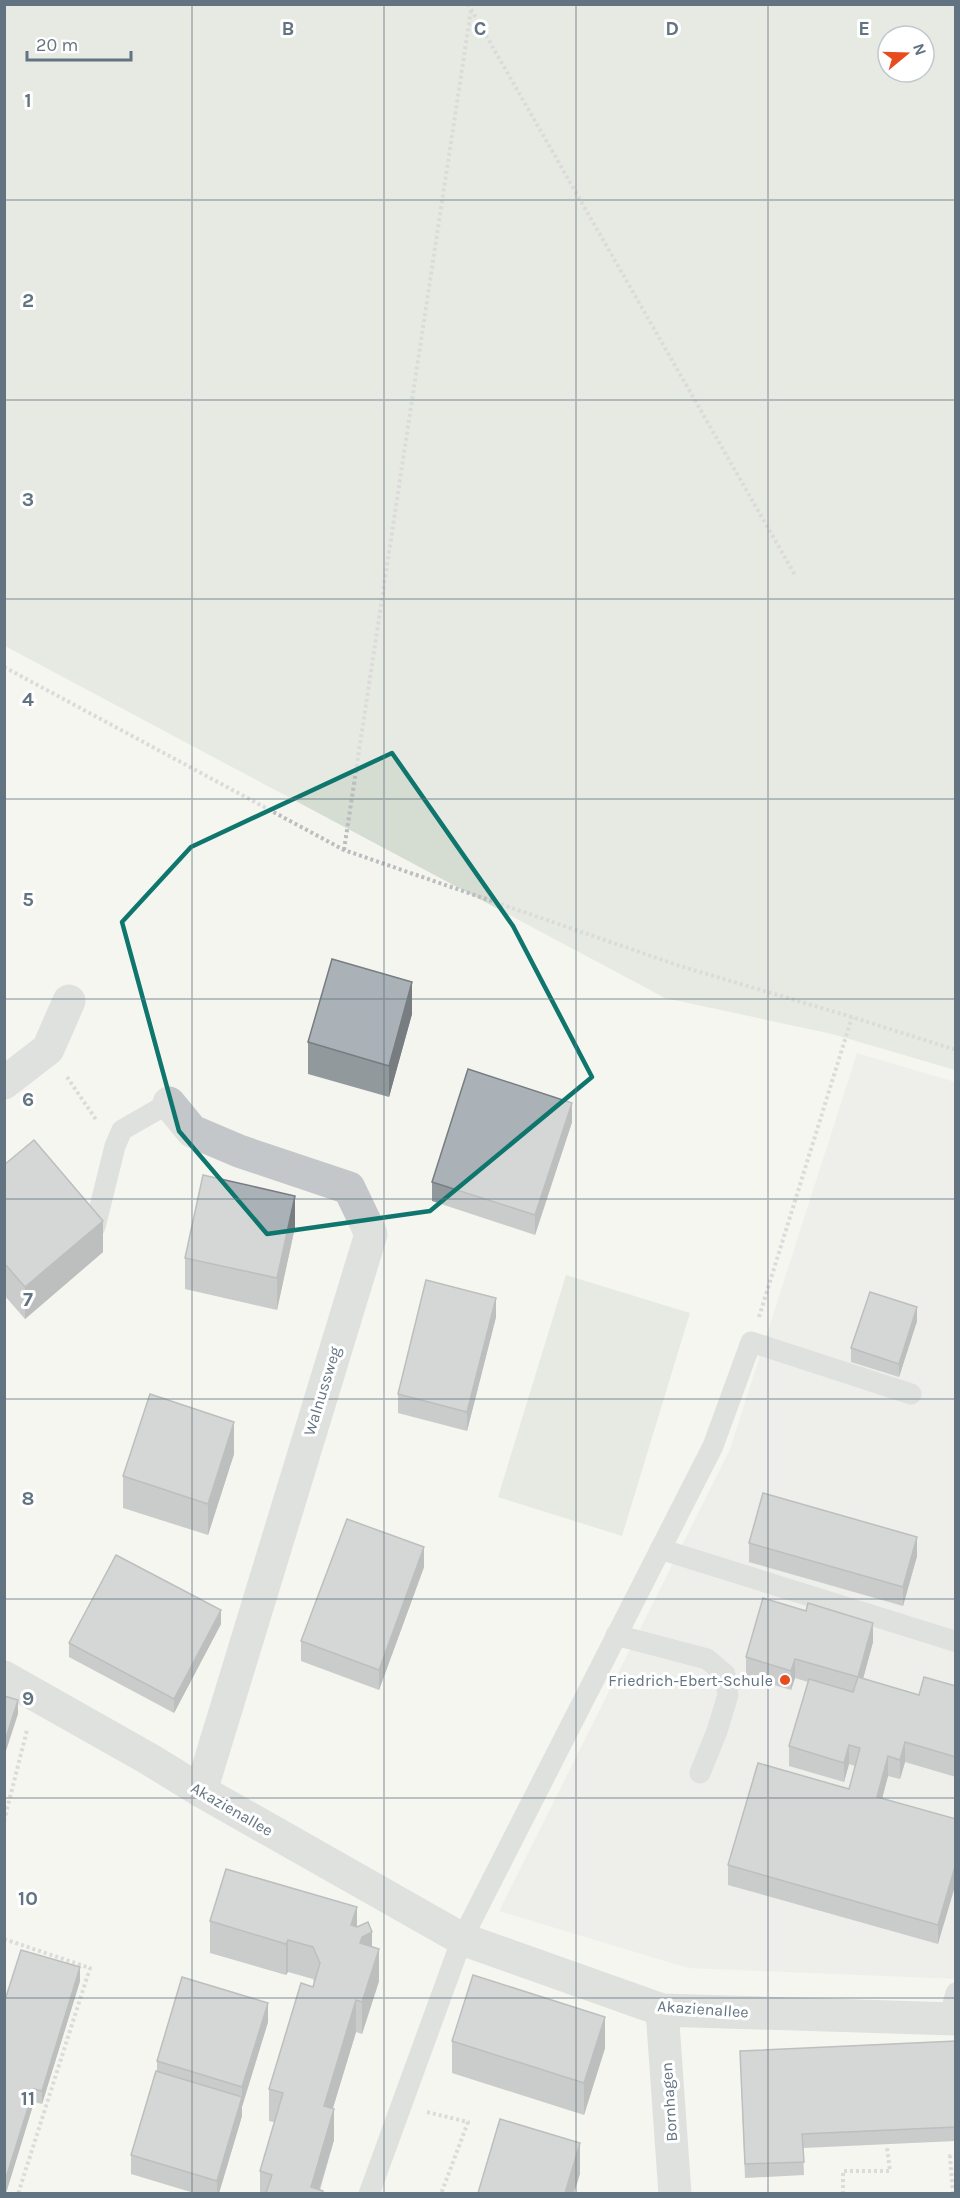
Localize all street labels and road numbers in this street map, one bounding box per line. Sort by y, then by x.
street label: Walnussweg [299,1344,345,1438]
street label: Akazienallee [188,1778,276,1840]
street label: Akazienallee [657,1996,749,2022]
street label: Bornhagen [657,2062,681,2142]

